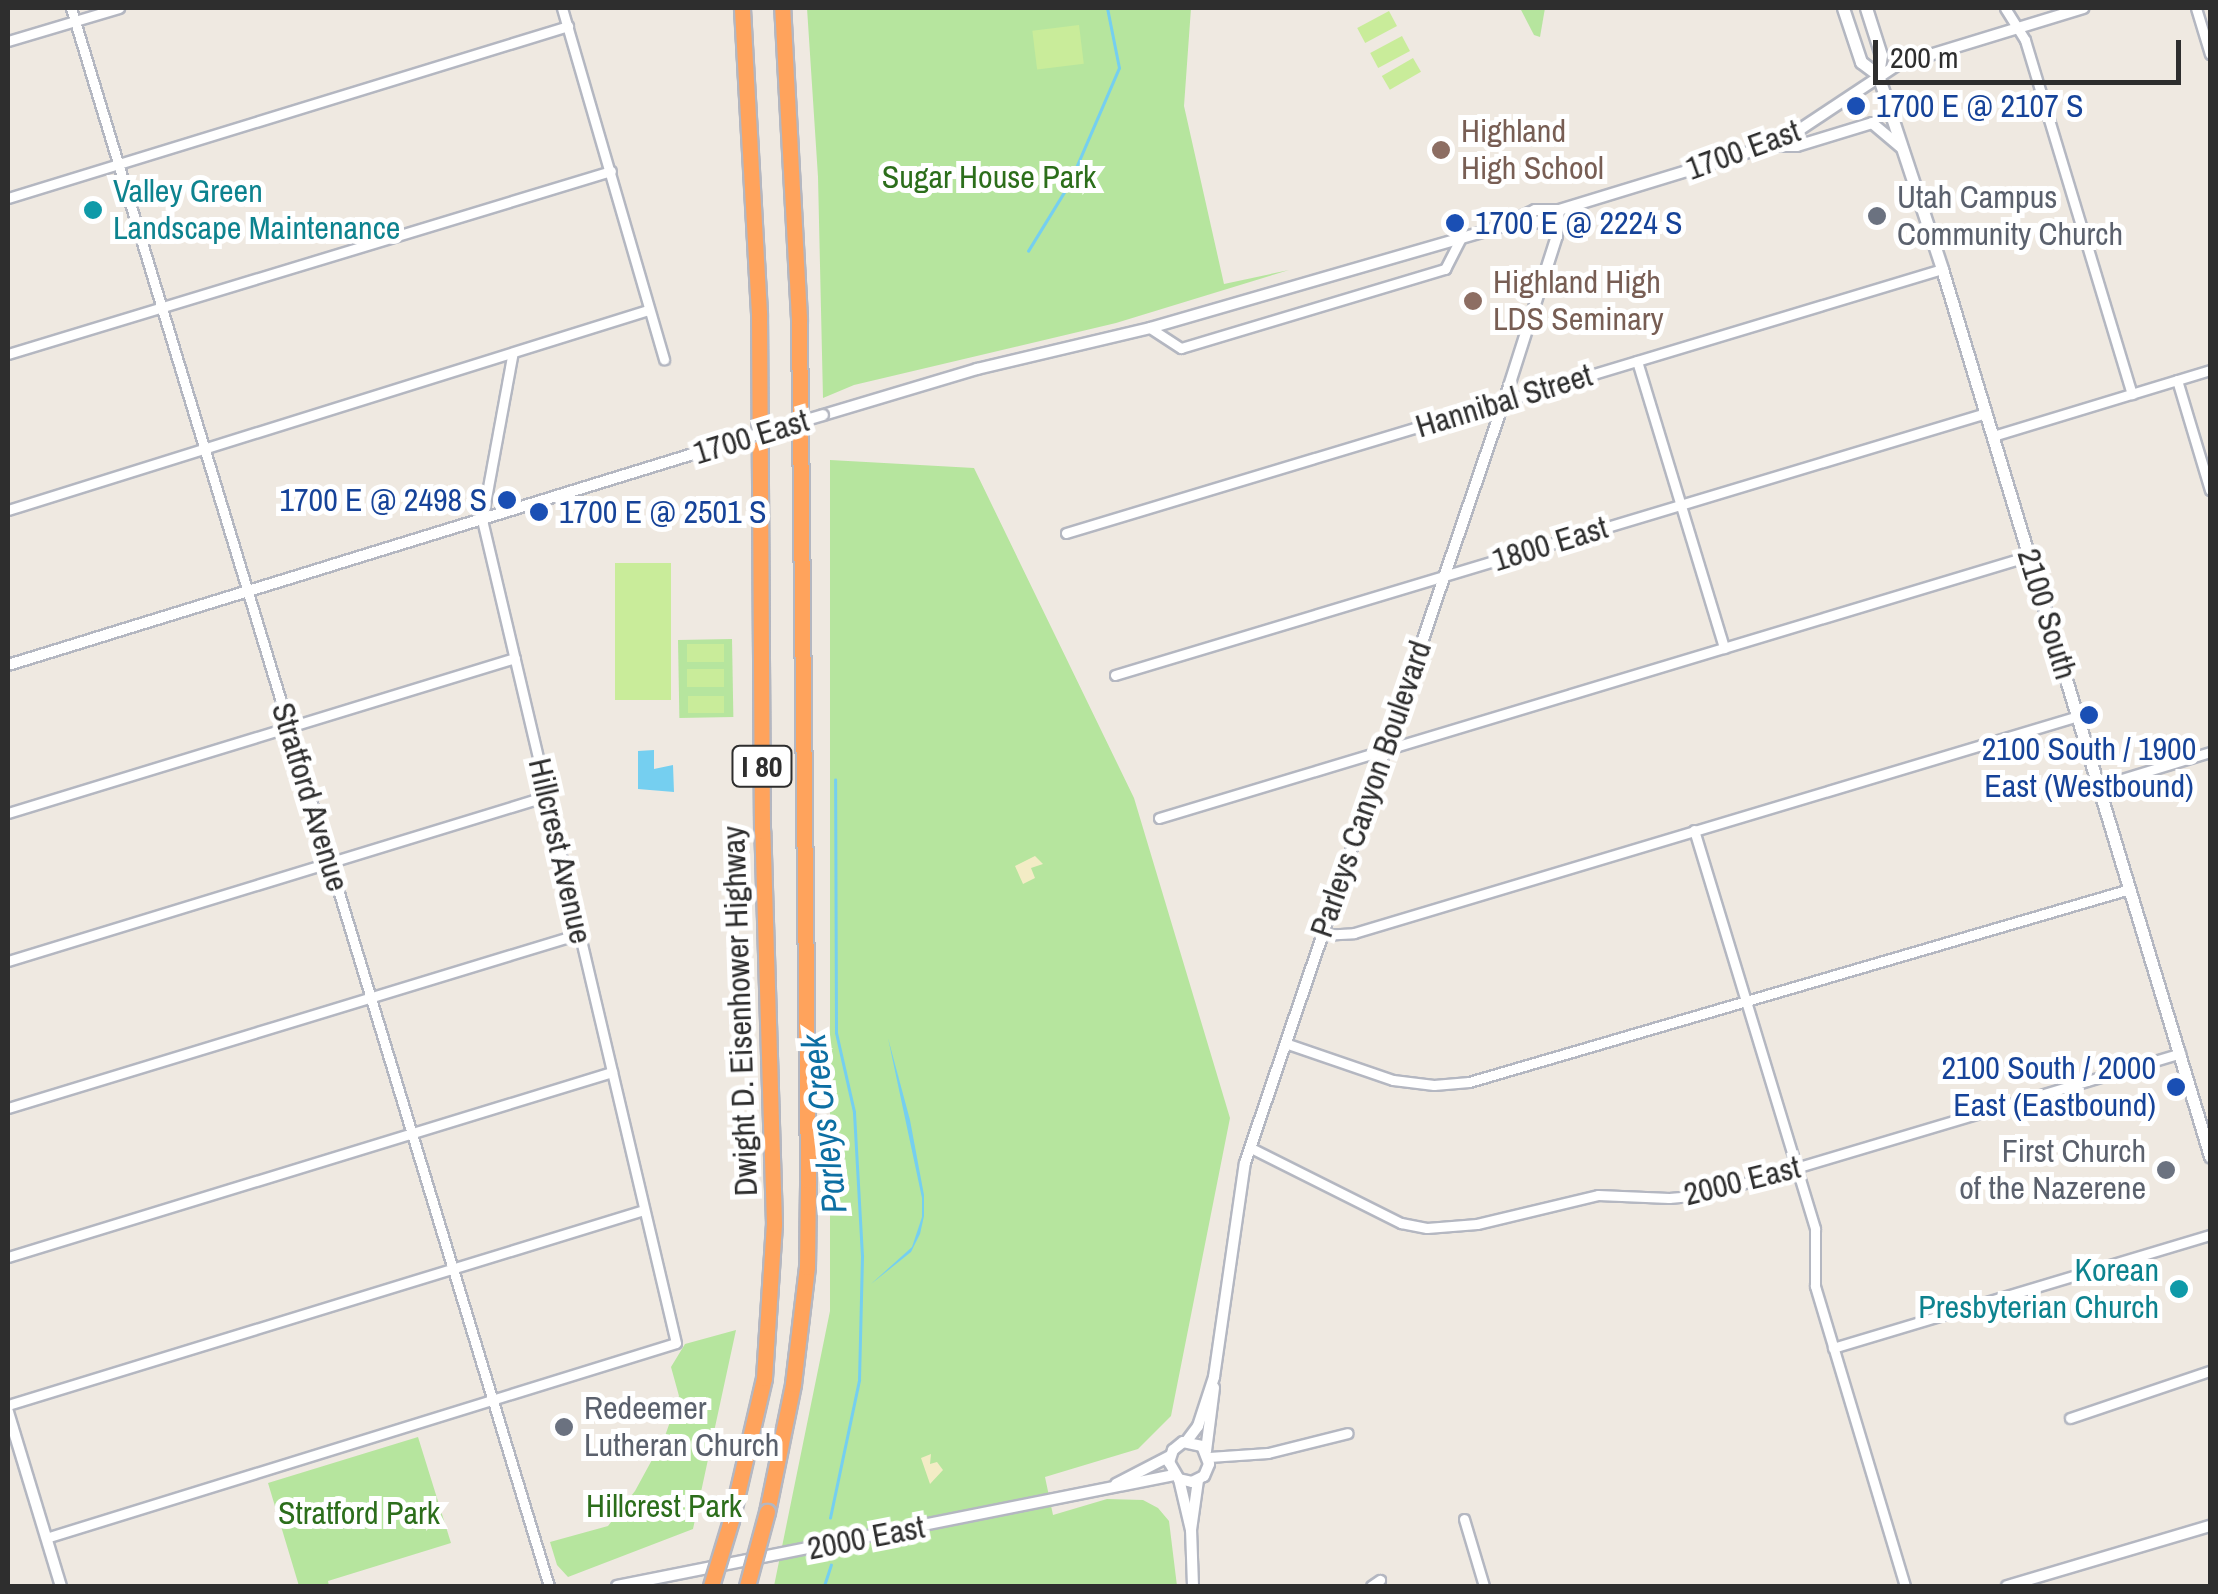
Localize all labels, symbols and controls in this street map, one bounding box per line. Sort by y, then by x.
scale bar [1878,20,2186,82]
text: 200 m [1890,37,1958,77]
place label: 1700 E @ 2107 S [1876,87,2084,125]
marker: 1700 E @ 2107 S [1845,95,1867,117]
street label: 1700 East [1681,112,1805,188]
place label: Highland High School [1461,113,1604,188]
marker: Highland High School [1430,139,1452,161]
park label: Sugar House Park [882,158,1096,196]
place label: Valley Green Landscape Maintenance [113,173,400,248]
place label: Utah Campus Community Church [1897,179,2123,254]
marker: Valley Green Landscape Maintenance [82,199,104,221]
place label: 1700 E @ 2224 S [1475,204,1683,242]
marker: Utah Campus Community Church [1866,205,1888,227]
marker: 1700 E @ 2224 S [1444,212,1466,234]
place label: Highland High LDS Seminary [1493,264,1664,339]
marker: Highland High LDS Seminary [1462,290,1484,312]
street label: Hannibal Street [1411,356,1597,446]
street label: 1700 East [689,401,813,473]
place label: 1700 E @ 2498 S [279,481,487,519]
marker: 1700 E @ 2498 S [496,489,518,511]
place label: 1700 E @ 2501 S [559,493,767,531]
marker: 1700 E @ 2501 S [528,501,550,523]
street label: 1800 East [1488,508,1612,580]
street label: 2100 South [2009,544,2085,684]
street label: Parleys Canyon Boulevard [1302,636,1440,942]
street label: Stratford Avenue [263,697,357,897]
marker: 2100 South / 1900 East (Westbound) [2078,704,2100,726]
place label: 2100 South / 1900 East (Westbound) [1982,731,2196,806]
road number: I 80 [730,741,794,791]
street label: Hillcrest Avenue [520,754,600,948]
street label: Dwight D. Eisenhower Highway [714,825,766,1197]
water label: Parleys Creek [792,1032,856,1216]
place label: 2100 South / 2000 East (Eastbound) [1942,1050,2156,1125]
marker: 2100 South / 2000 East (Eastbound) [2165,1076,2187,1098]
place label: First Church of the Nazerene [1959,1133,2146,1208]
street label: 2000 East [1680,1148,1804,1214]
marker: First Church of the Nazerene [2155,1159,2177,1181]
place label: Korean Presbyterian Church [1918,1252,2159,1327]
marker: Korean Presbyterian Church [2168,1278,2190,1300]
place label: Redeemer Lutheran Church [584,1390,779,1465]
marker: Redeemer Lutheran Church [553,1416,575,1438]
park label: Hillcrest Park [586,1487,742,1525]
park label: Stratford Park [278,1494,440,1532]
street label: 2000 East [804,1508,928,1568]

